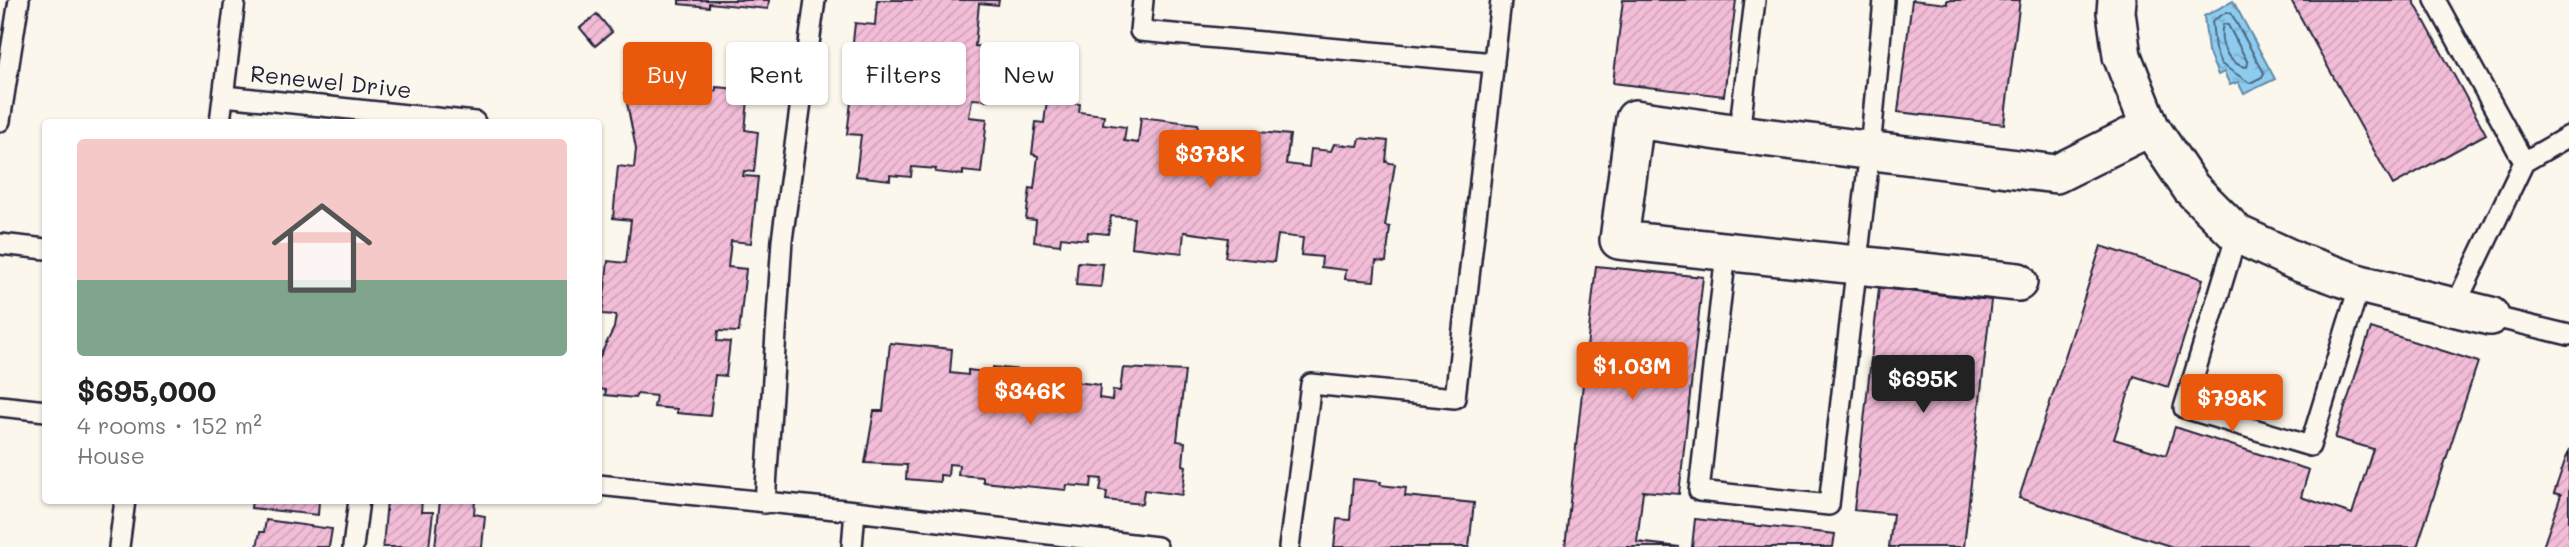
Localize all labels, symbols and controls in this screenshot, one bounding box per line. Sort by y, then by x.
chip: Buy [623,42,712,105]
chip: Rent [726,42,828,105]
chip: Filters [842,42,966,105]
chip: New [980,42,1079,105]
street label: Renewel Drive [249,58,413,104]
pin: $378K [1161,130,1259,190]
text: $378K [1175,138,1245,168]
icon: home [259,185,385,311]
pin: $1.03M [1575,342,1689,402]
text: $1.03M [1593,350,1671,380]
pin: $695K [1874,356,1972,415]
text: $695K [1888,363,1958,393]
pin: $346K [981,368,1079,427]
text: $695,000 [77,370,216,410]
pin: $798K [2183,374,2281,434]
text: $346K [994,375,1066,405]
text: $798K [2197,382,2267,412]
text: 4 rooms · 152 m² [77,410,262,440]
text: House [77,440,145,470]

